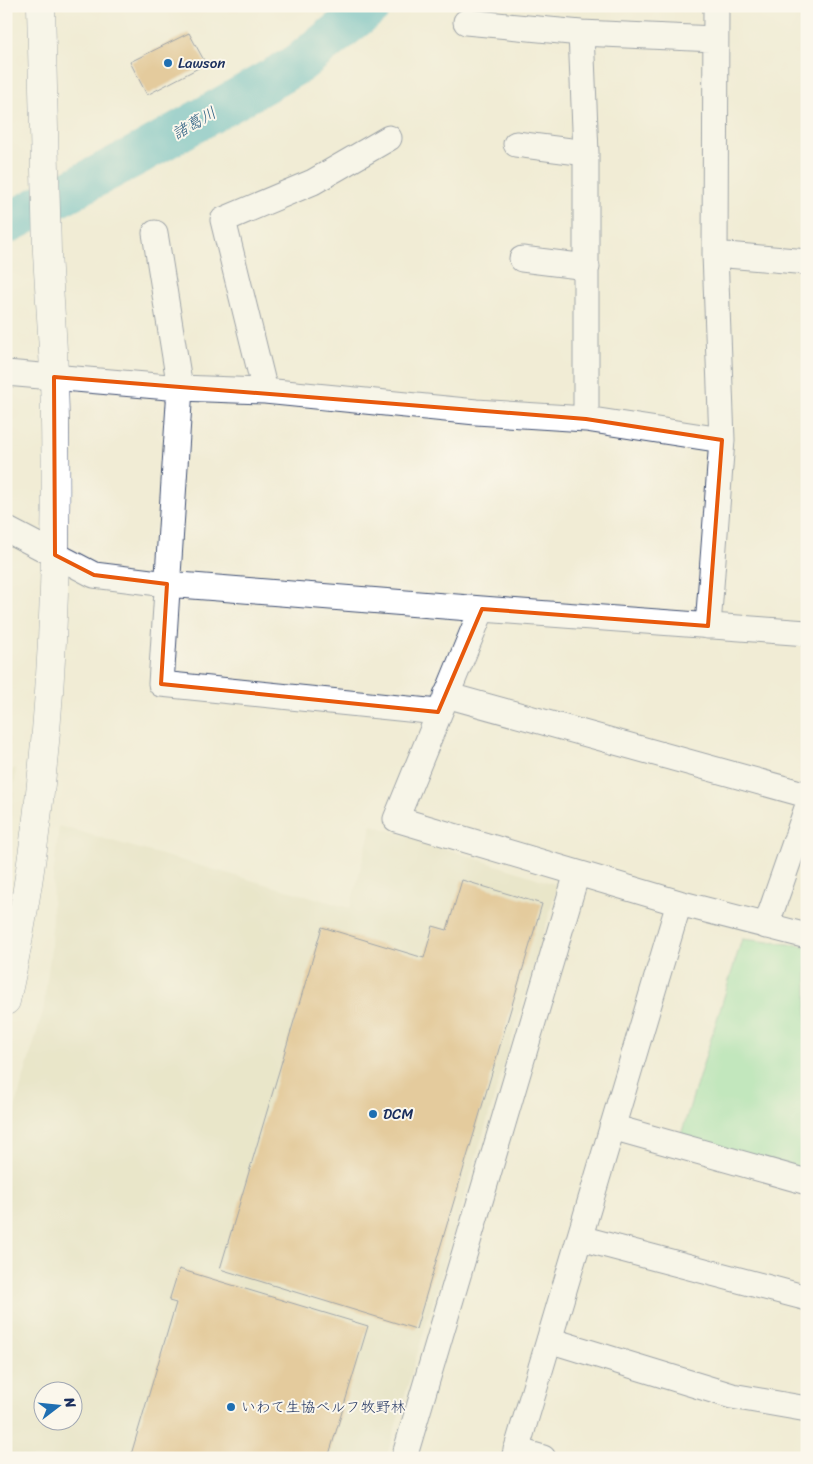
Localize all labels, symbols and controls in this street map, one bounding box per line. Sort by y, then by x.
place label: Lawson [178,50,226,76]
marker: Lawson [162,57,174,69]
water label: 諸葛川 [166,98,222,148]
place label: DCM [383,1101,413,1127]
marker: DCM [367,1108,379,1120]
north arrow [32,1382,82,1432]
text: N [56,1393,83,1411]
place label: いわて生協ベルフ牧野林 [241,1394,405,1420]
marker: いわて生協ベルフ牧野林 [225,1401,237,1413]

